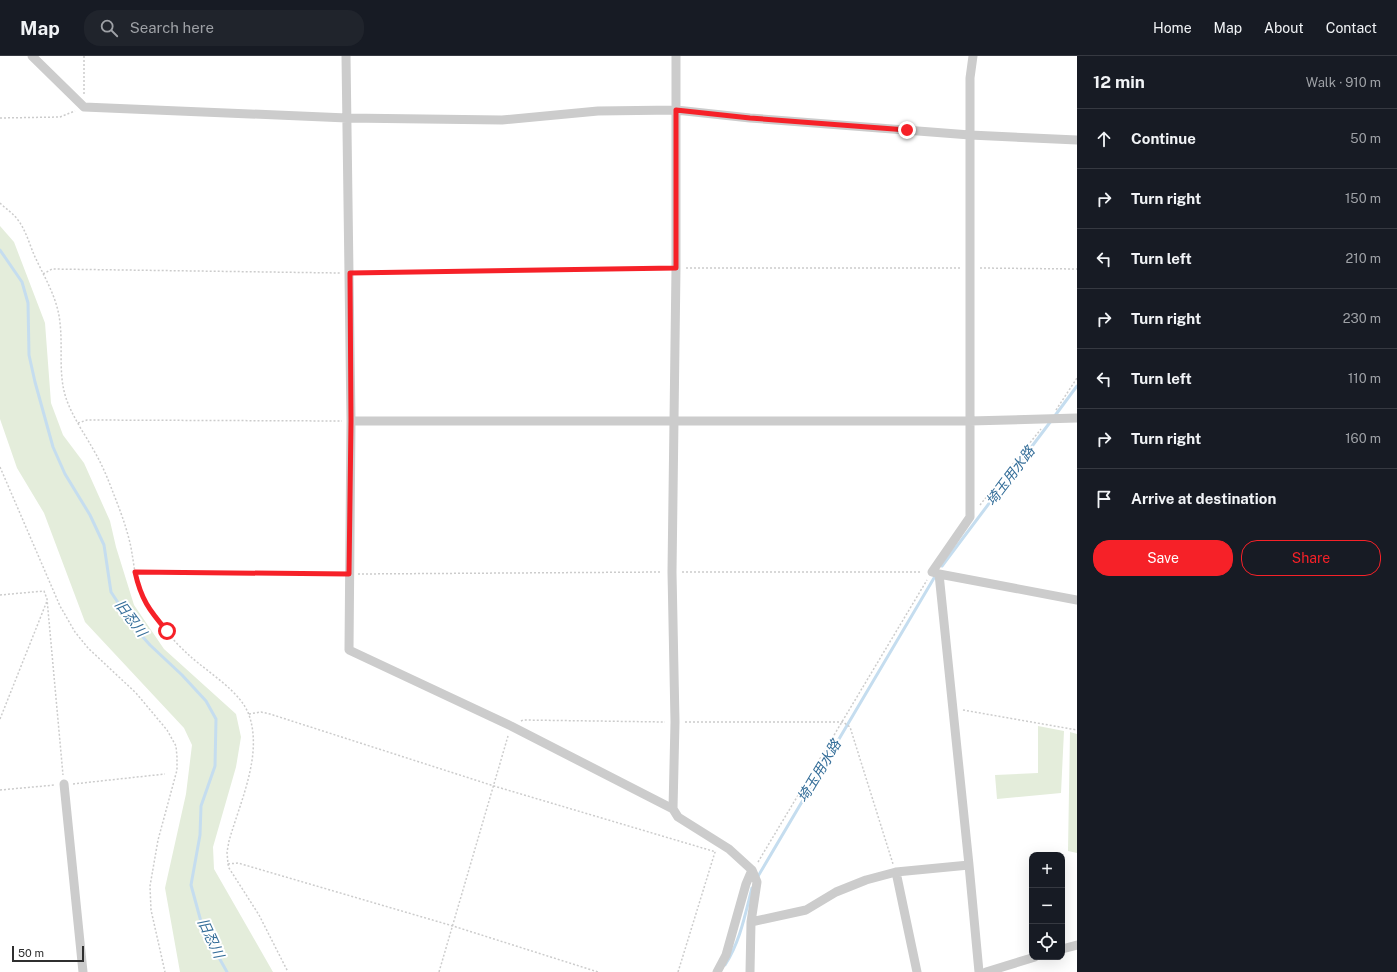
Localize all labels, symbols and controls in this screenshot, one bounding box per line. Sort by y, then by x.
search box [84,10,364,46]
text: Map [20,17,60,39]
icon: search [98,17,120,39]
text: Search here [130,19,214,36]
text: Home [1153,20,1192,36]
text: Map [1214,20,1242,36]
text: About [1264,20,1304,36]
text: Contact [1326,20,1377,36]
text: 12 min [1093,72,1145,92]
text: Walk · 910 m [1306,75,1381,90]
route end [898,121,916,139]
icon: ahead [1093,128,1115,150]
text: Continue [1131,130,1196,147]
text: 50 m [1350,131,1381,146]
icon: right [1093,188,1115,210]
text: Turn right [1131,190,1201,207]
text: 150 m [1345,191,1381,206]
icon: left [1093,248,1115,270]
text: Turn left [1131,250,1192,267]
text: 210 m [1346,251,1381,266]
icon: right [1093,308,1115,330]
text: Turn right [1131,310,1201,327]
text: 230 m [1343,311,1381,326]
icon: left [1093,368,1115,390]
text: Turn left [1131,370,1192,387]
text: 110 m [1348,371,1381,386]
icon: right [1093,428,1115,450]
text: Turn right [1131,430,1201,447]
text: 160 m [1345,431,1381,446]
water label: 埼玉用水路 [983,442,1038,509]
icon: arrive [1093,488,1115,510]
text: Arrive at destination [1131,490,1276,507]
button: Save [1093,540,1233,576]
button: Share [1241,540,1381,576]
water label: 旧忍川 [112,596,151,641]
route start [158,622,176,640]
water label: 埼玉用水路 [794,736,844,805]
map controls [1029,852,1065,960]
button: + [1029,852,1065,888]
button: − [1029,888,1065,924]
water label: 旧忍川 [195,916,228,962]
button: locate [1029,924,1065,960]
scale bar [12,944,84,963]
text: 50 m [18,947,44,959]

